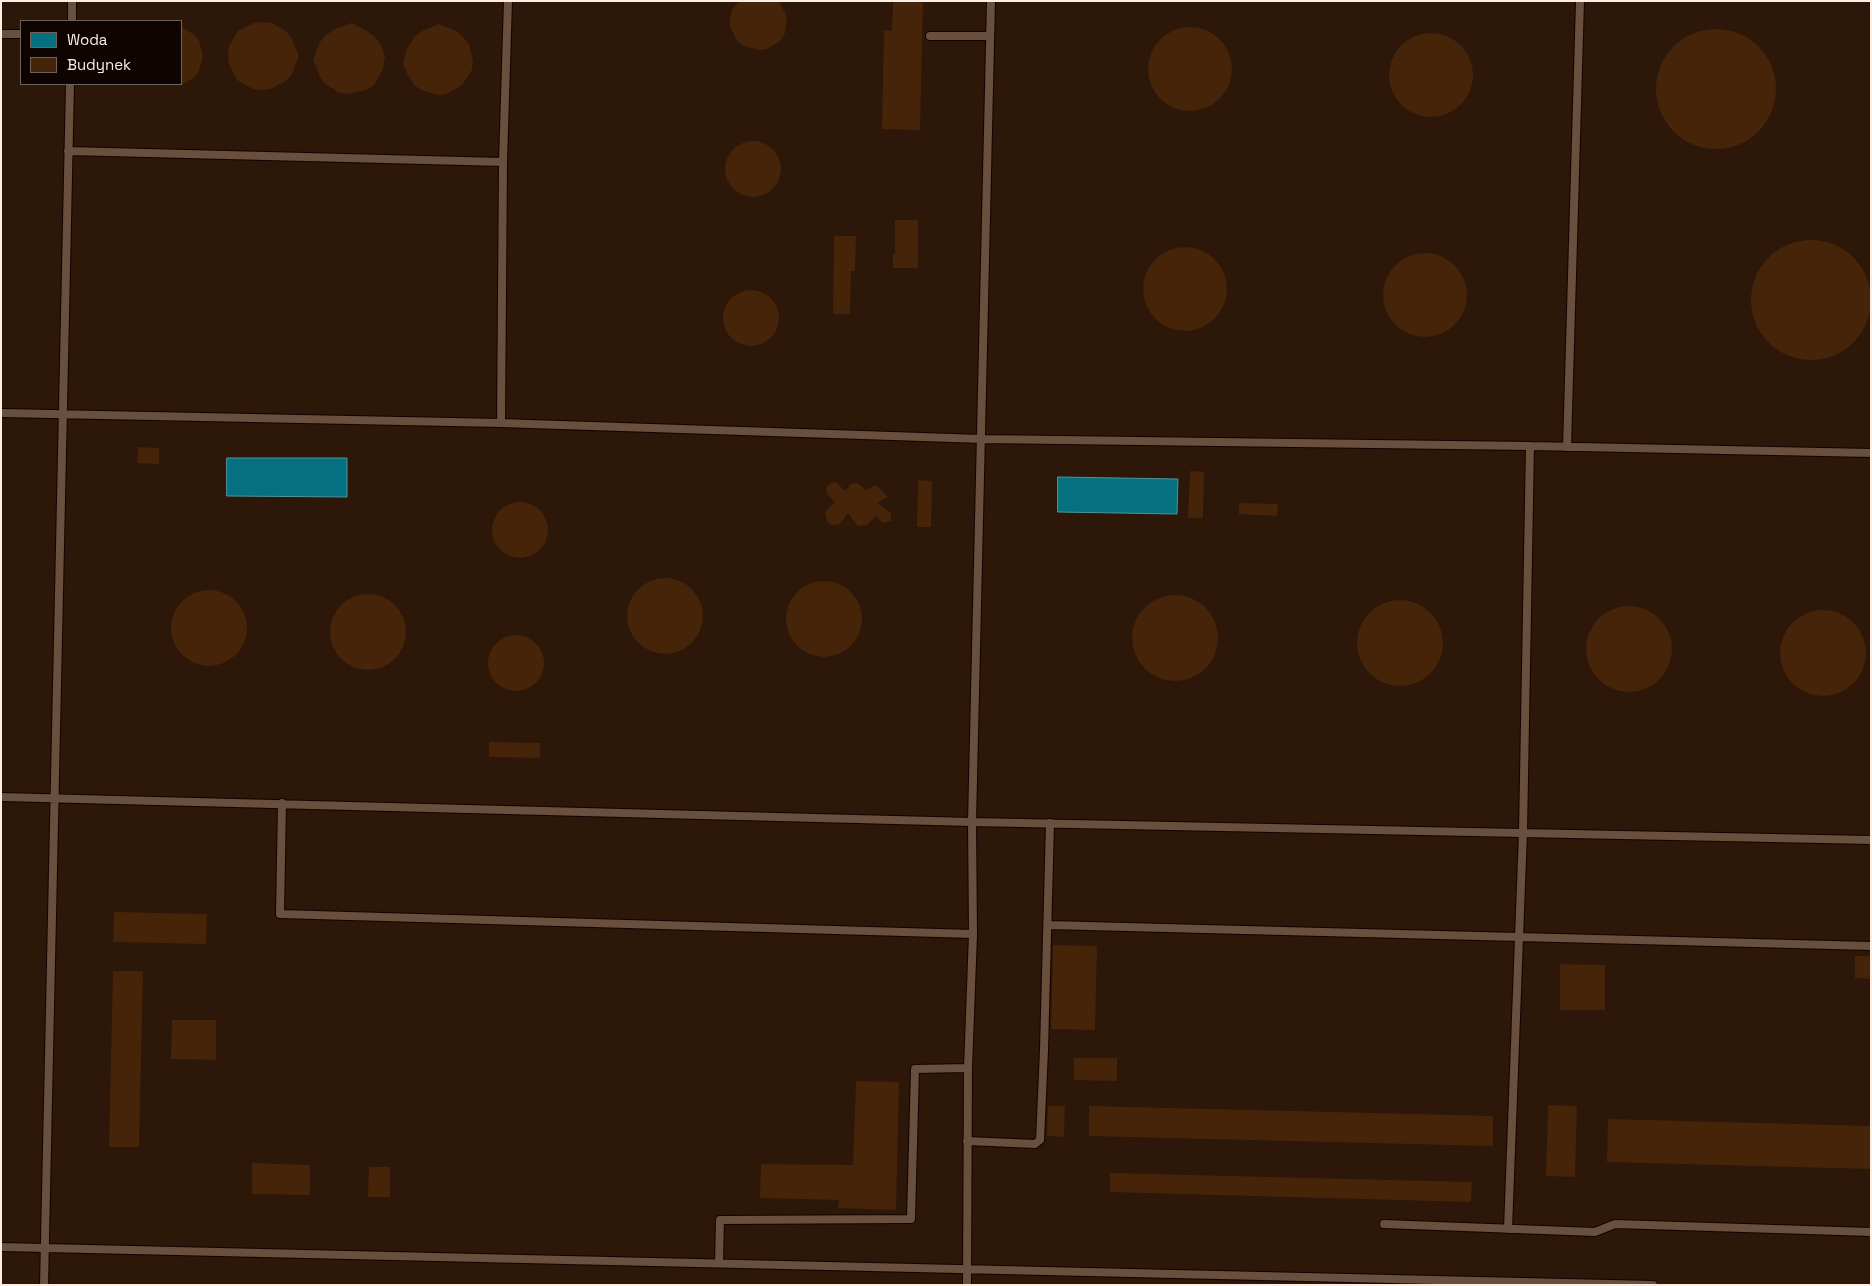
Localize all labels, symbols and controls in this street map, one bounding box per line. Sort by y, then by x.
legend [20,20,182,85]
text: Woda [67,30,107,49]
text: Budynek [67,55,131,74]

